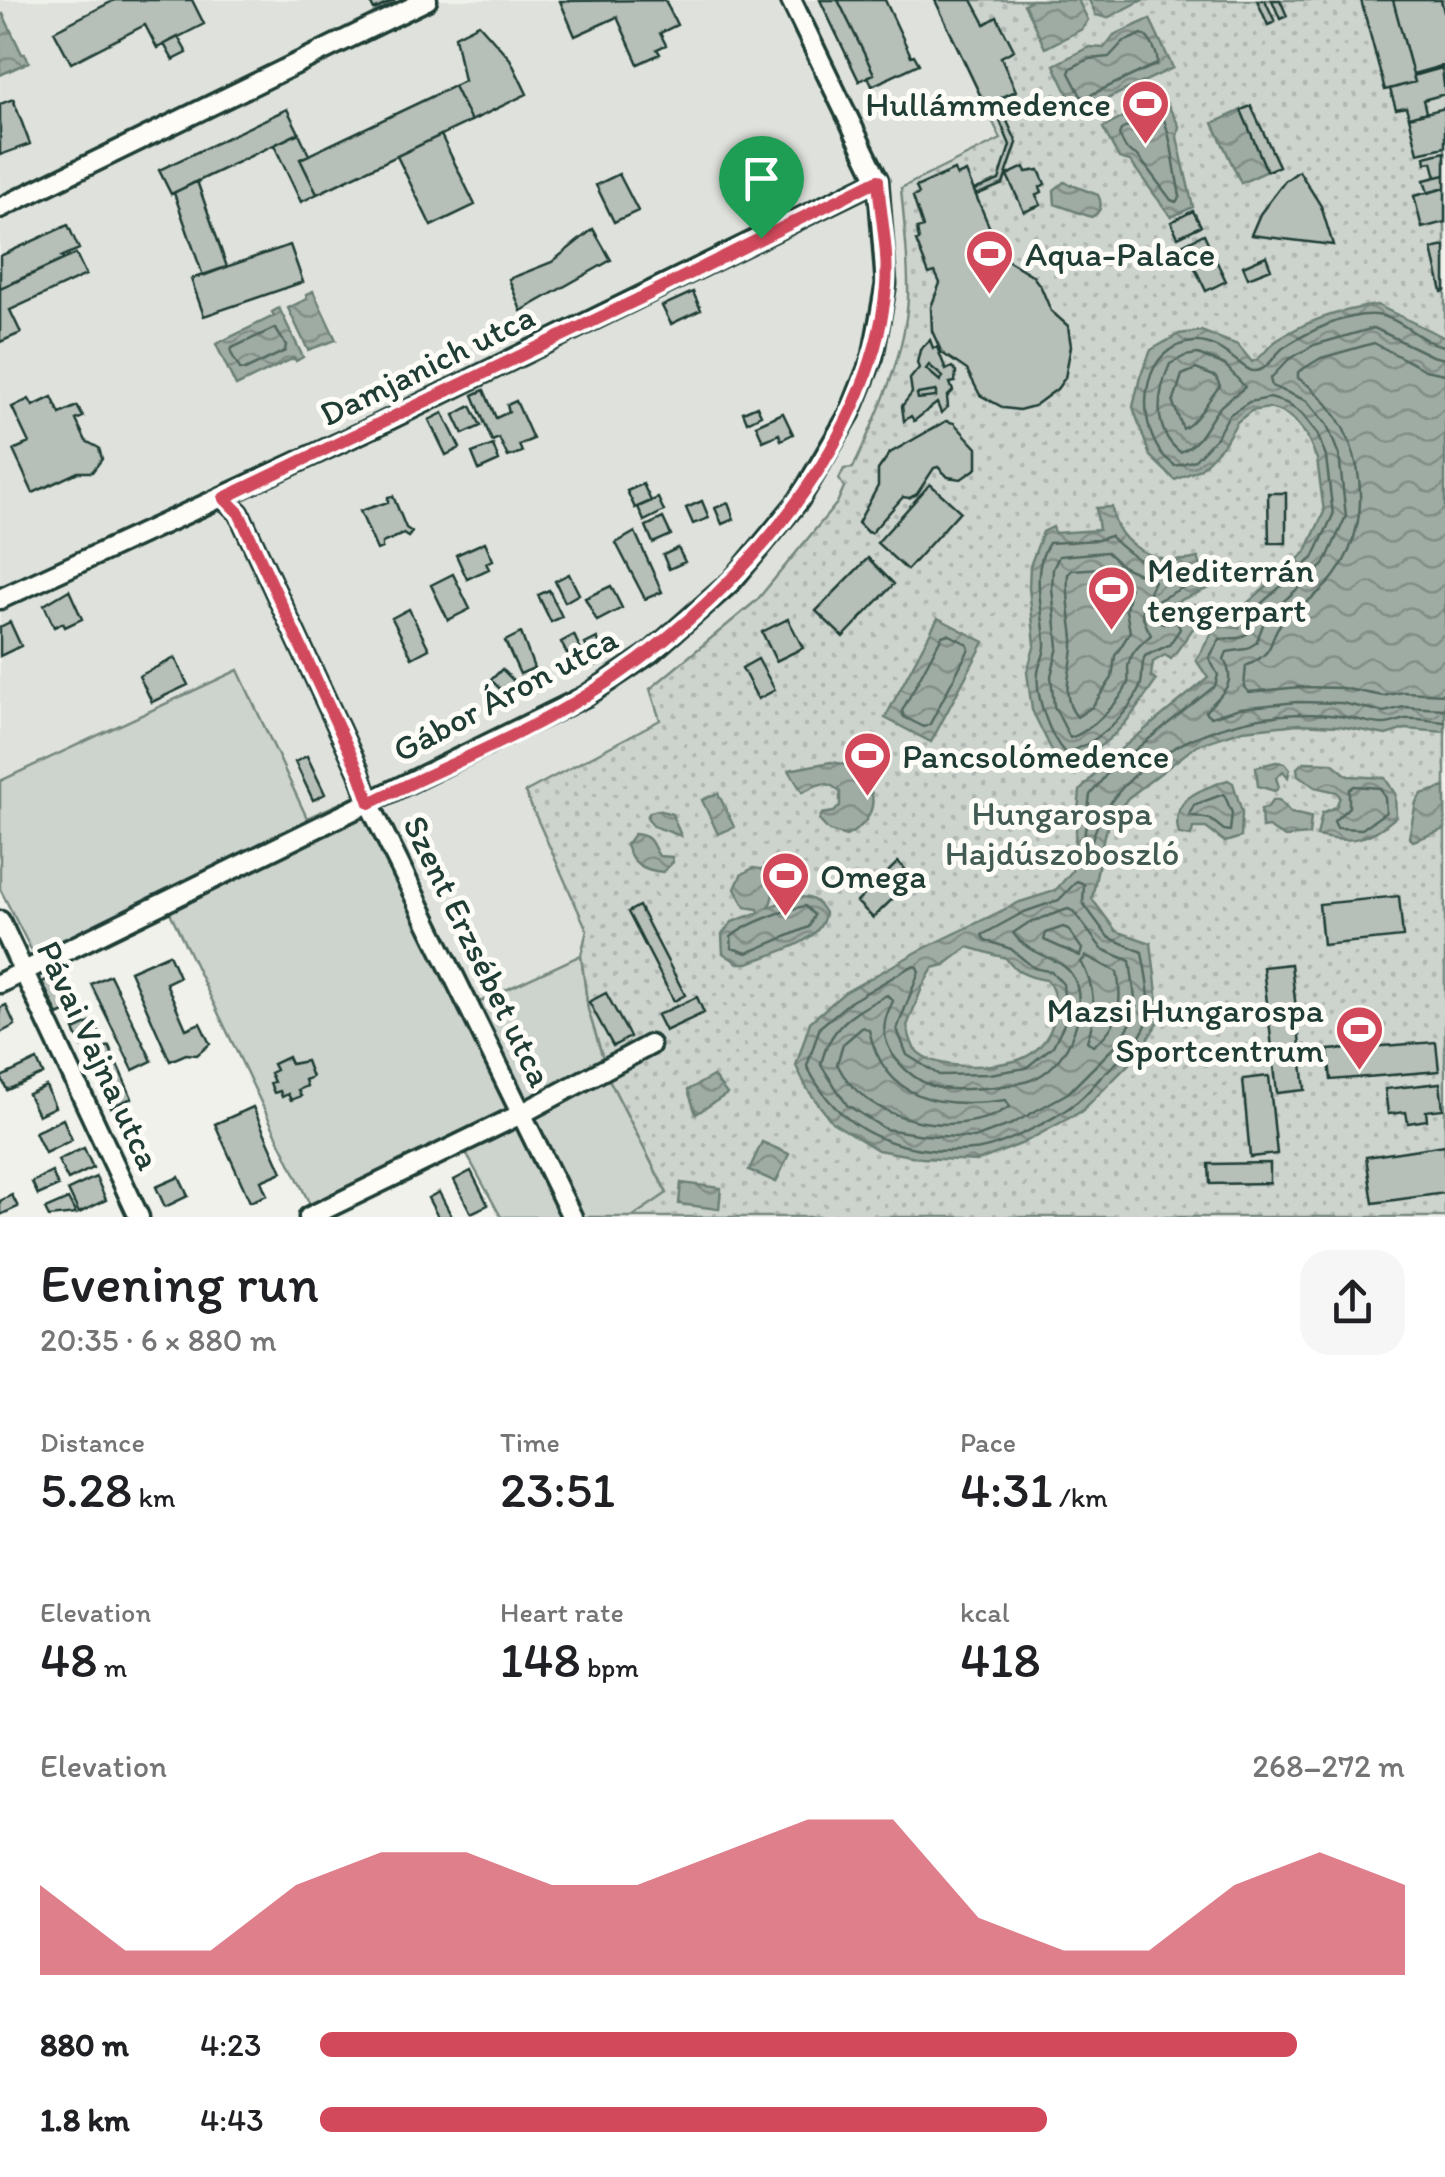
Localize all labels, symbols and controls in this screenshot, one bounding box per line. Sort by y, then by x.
sports icon: Hullámmedence [1120,78,1172,146]
place label: Hullámmedence [865,83,1111,125]
pin [719,136,804,239]
icon: arrive [734,151,789,206]
sports icon: Aqua-Palace [964,228,1016,296]
place label: Aqua-Palace [1025,233,1215,275]
street label: Damjanich utca [313,295,541,435]
place label: Mediterrán tengerpart [1147,549,1314,631]
sports icon: Mediterrán tengerpart [1086,564,1138,632]
street label: Gábor Áron utca [385,617,625,771]
sports icon: Pancsolómedence [841,730,893,798]
place label: Pancsolómedence [902,735,1169,777]
park label: Hungarospa Hajdúszoboszló [945,792,1179,874]
street label: Szent Erzsébet utca [394,809,562,1093]
sports icon: Omega [759,850,811,918]
place label: Omega [820,855,927,897]
street label: Pávai Vajna utca [28,934,170,1176]
place label: Mazsi Hungarospa Sportcentrum [1046,989,1324,1071]
sports icon: Mazsi Hungarospa Sportcentrum [1333,1004,1385,1072]
text: Evening run [40,1250,319,1316]
button: share [1300,1250,1405,1355]
text: 20:35 · 6 × 880 m [40,1321,277,1359]
text: Distance [40,1425,145,1459]
text: Time [500,1425,560,1459]
text: Pace [960,1425,1016,1459]
text: 5.28 [40,1459,132,1520]
text: 23:51 [500,1459,615,1520]
text: 4:31 [960,1459,1053,1520]
text: km [132,1480,176,1514]
text: /km [1053,1480,1108,1514]
text: Elevation [40,1595,151,1629]
text: Heart rate [500,1595,624,1629]
text: kcal [960,1595,1010,1629]
text: 48 [40,1629,97,1690]
text: 148 [500,1629,581,1690]
text: 418 [960,1629,1041,1690]
text: m [97,1650,127,1684]
text: bpm [581,1650,639,1684]
text: Elevation [40,1747,167,1785]
text: 268–272 m [1252,1747,1405,1785]
text: 880 m [40,2026,129,2064]
text: 4:23 [200,2026,261,2064]
text: 1.8 km [40,2101,130,2139]
text: 4:43 [200,2101,264,2139]

